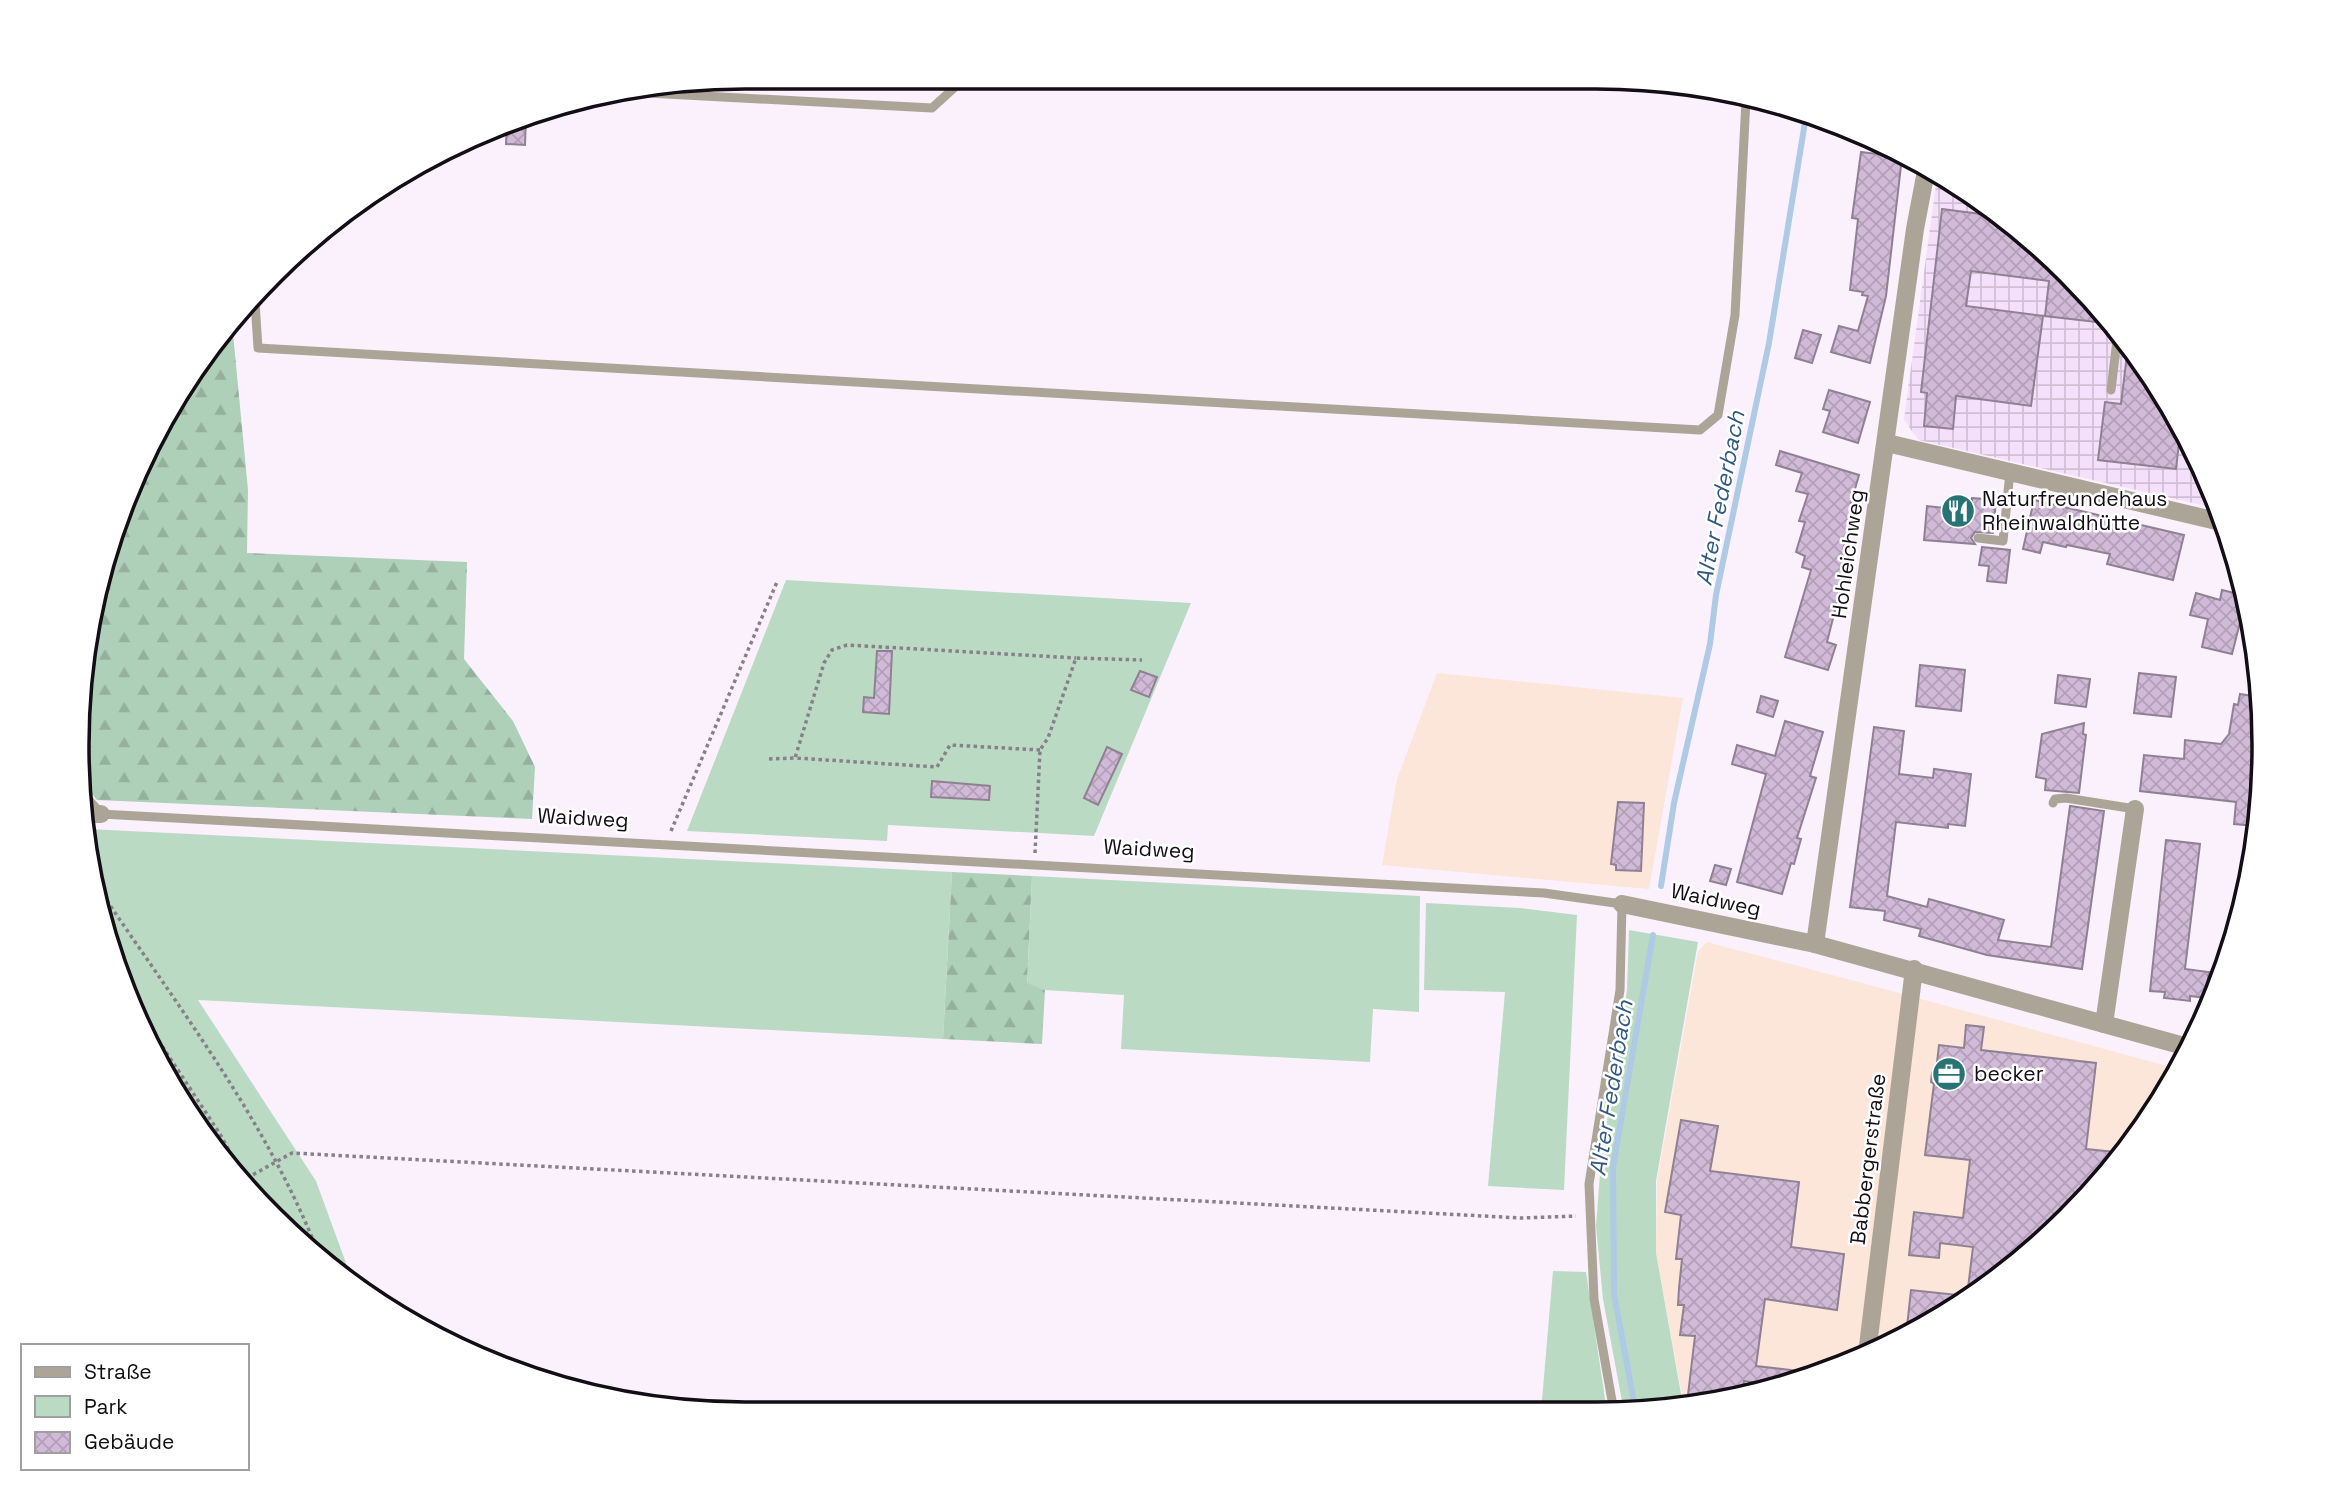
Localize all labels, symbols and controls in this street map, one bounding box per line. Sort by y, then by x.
water label: Alter Federbach [1688,407,1752,588]
place label: Naturfreundehaus Rheinwaldhütte [1982,485,2167,536]
street label: Hohleichweg [1825,488,1870,620]
restaurant icon: Naturfreundehaus Rheinwaldhütte [1939,492,1977,530]
street label: Waidweg [537,802,629,833]
street label: Waidweg [1103,833,1195,864]
street label: Waidweg [1669,877,1764,922]
water label: Alter Federbach [1582,997,1640,1178]
office icon: becker [1930,1055,1968,1093]
place label: becker [1974,1060,2044,1087]
street label: Babbergerstraße [1844,1072,1891,1246]
legend [21,1344,248,1470]
text: Straße [84,1358,152,1385]
text: Park [84,1393,128,1420]
text: Gebäude [84,1428,174,1455]

